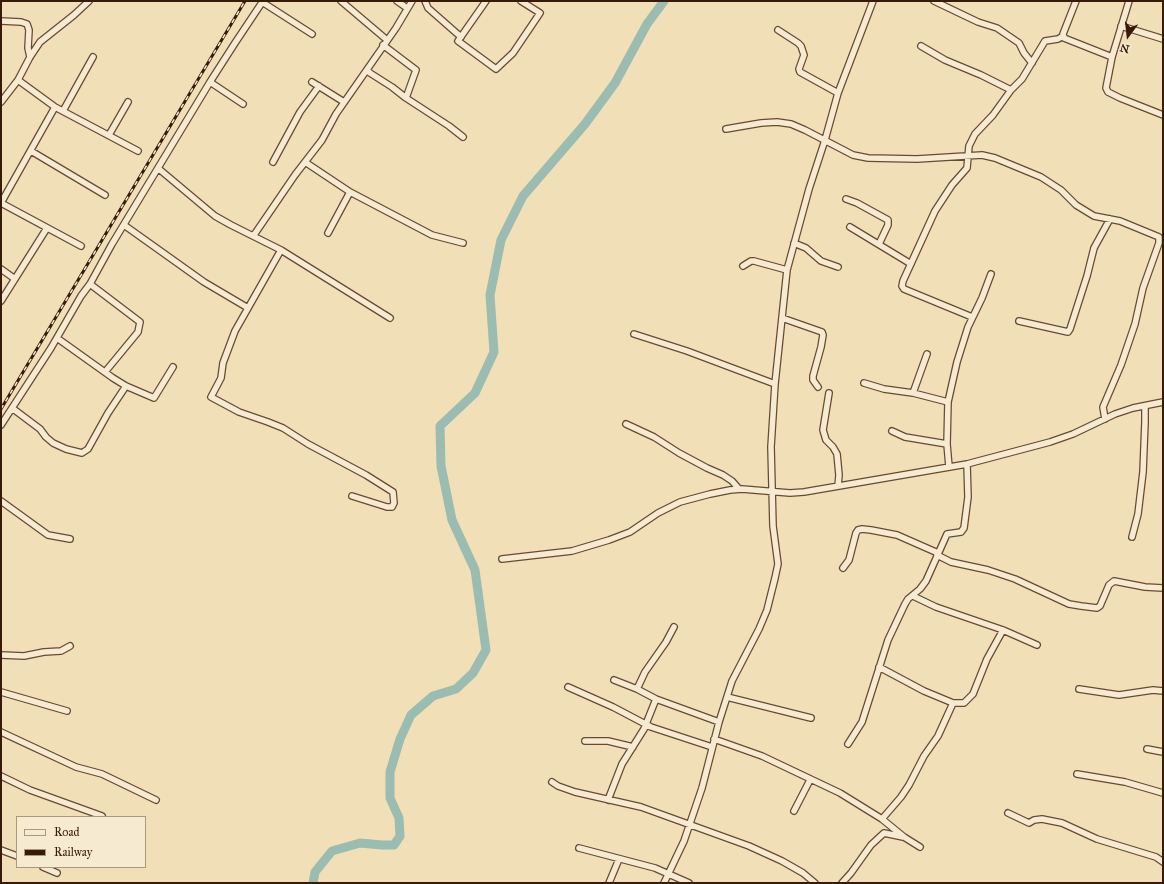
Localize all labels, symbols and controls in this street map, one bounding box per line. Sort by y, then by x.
north arrow [1108,16,1148,56]
text: N [1119,41,1131,56]
legend [16,816,146,868]
text: Road [54,825,80,839]
text: Railway [54,845,92,859]

